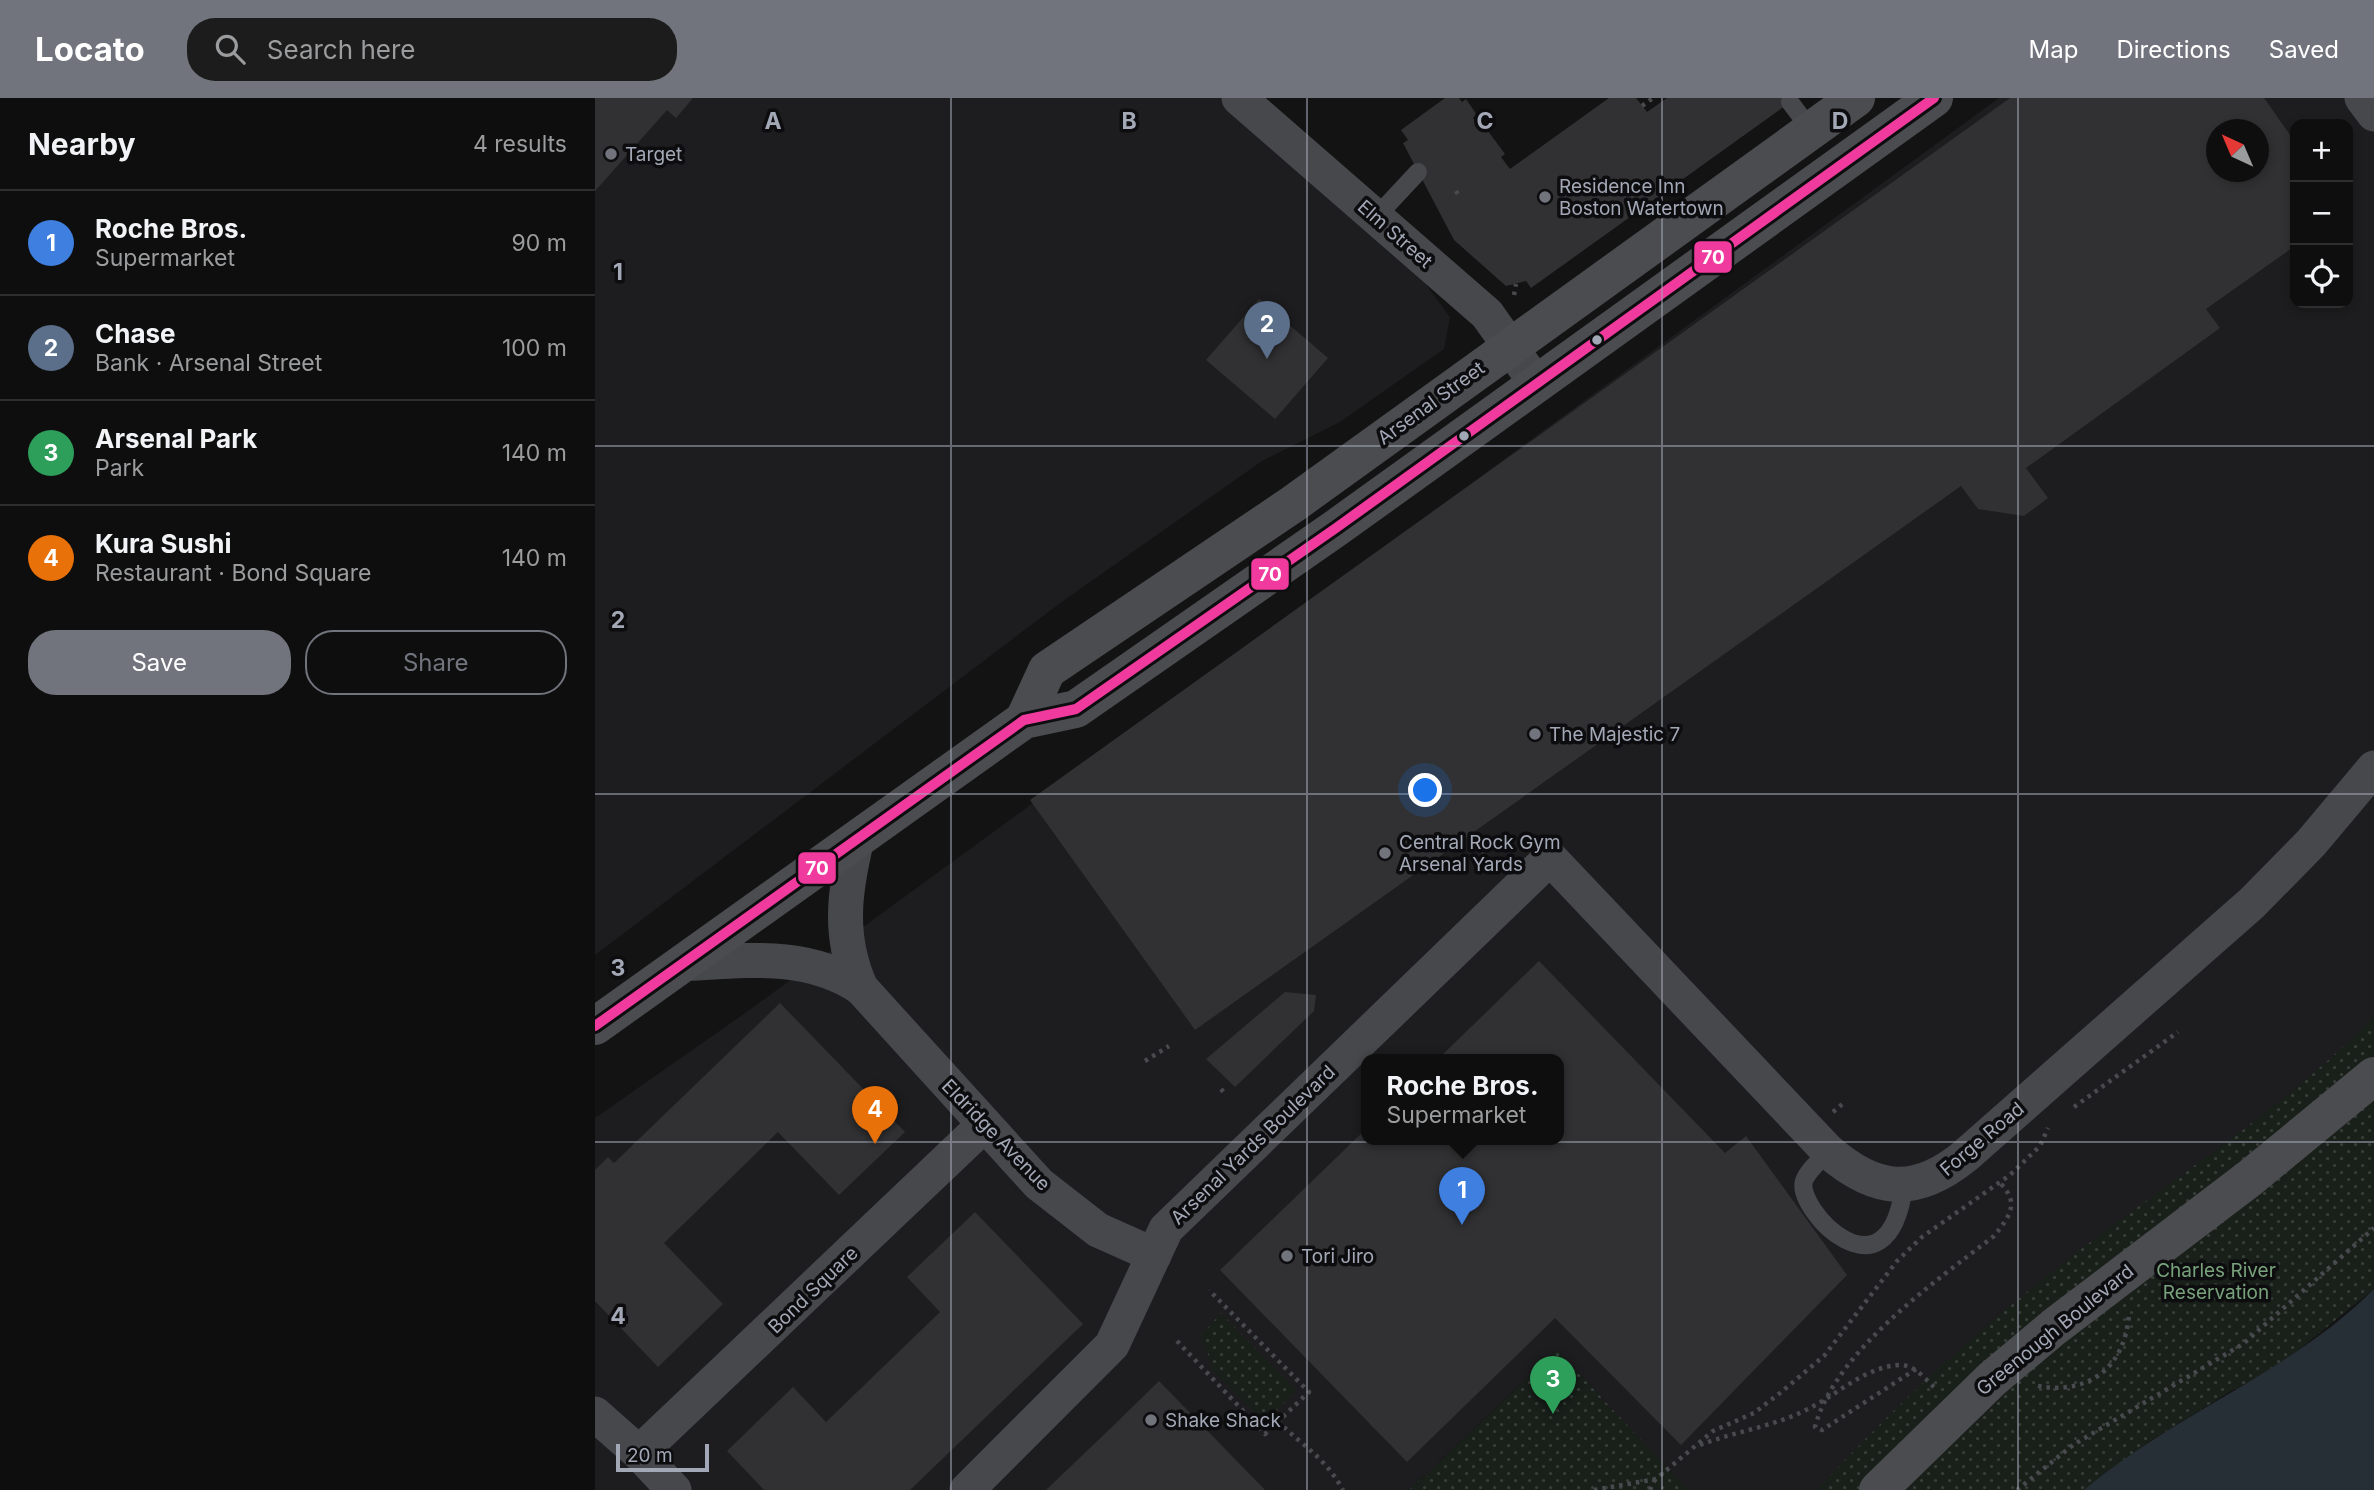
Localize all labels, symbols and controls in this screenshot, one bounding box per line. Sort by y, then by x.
search box [187,18,677,81]
text: Locato [35,29,145,69]
icon: search [211,30,249,68]
text: Search here [267,34,415,65]
text: Map [2029,35,2078,64]
text: Directions [2116,35,2231,64]
text: Saved [2269,35,2339,64]
text: A [764,107,782,135]
text: B [1121,107,1137,135]
text: C [1476,107,1494,135]
text: D [1832,107,1848,135]
north arrow [2206,119,2269,182]
map controls [2290,119,2353,308]
button: + [2290,119,2353,182]
text: Nearby [28,126,136,162]
text: 4 results [473,130,567,158]
place label: Target [625,143,682,166]
marker: Target [603,146,619,162]
place label: Residence Inn Boston Watertown [1559,175,1724,220]
button: − [2290,182,2353,245]
marker: Residence Inn Boston Watertown [1537,189,1553,205]
street label: Elm Street [1353,195,1437,273]
text: Roche Bros. [95,213,247,244]
text: 1 [46,229,56,257]
text: 90 m [512,229,567,257]
line badge: 70 [1693,240,1733,274]
text: Supermarket [95,244,235,272]
button: locate [2290,245,2353,308]
text: 70 [1701,246,1725,269]
text: 1 [613,258,623,286]
pin: 2 [1244,301,1290,359]
text: Chase [95,318,176,349]
unlabelled marker [1590,333,1604,347]
text: 2 [44,334,58,362]
text: 100 m [502,334,567,362]
text: Bank · Arsenal Street [95,349,322,377]
street label: Arsenal Street [1373,356,1489,450]
text: Arsenal Park [95,423,257,454]
unlabelled marker [1457,429,1471,443]
text: 3 [44,439,58,467]
text: 140 m [502,439,567,467]
text: Park [95,454,144,482]
text: Kura Sushi [95,528,232,559]
text: 4 [43,544,59,572]
text: 140 m [502,544,567,572]
line badge: 70 [1250,557,1290,591]
text: Restaurant · Bond Square [95,559,371,587]
text: 70 [1258,563,1282,586]
text: 2 [611,606,625,634]
button: Save [28,630,291,695]
button: Share [305,630,567,695]
place label: The Majestic 7 [1549,723,1680,746]
marker: The Majestic 7 [1527,726,1543,742]
your location [1408,773,1442,807]
place label: Central Rock Gym Arsenal Yards [1399,831,1561,876]
marker: Central Rock Gym Arsenal Yards [1377,845,1393,861]
line badge: 70 [797,851,837,885]
text: 70 [805,857,829,880]
text: 3 [611,954,625,982]
popup [1361,1054,1564,1145]
street label: Arsenal Yards Boulevard [1166,1061,1340,1229]
text: Roche Bros. [1386,1070,1539,1101]
street label: Eldridge Avenue [937,1074,1055,1196]
pin: 4 [852,1086,898,1144]
street label: Forge Road [1935,1097,2029,1181]
text: Supermarket [1386,1101,1526,1129]
pin: 1 [1439,1167,1485,1225]
street label: Bond Square [763,1242,863,1338]
place label: Tori Jiro [1301,1245,1374,1268]
marker: Tori Jiro [1279,1248,1295,1264]
park label: Charles River Reservation [2156,1259,2276,1304]
street label: Greenough Boulevard [1972,1260,2138,1400]
text: 4 [610,1302,626,1330]
pin: 3 [1530,1356,1576,1414]
place label: Shake Shack [1165,1409,1281,1432]
marker: Shake Shack [1143,1412,1159,1428]
scale bar [616,1441,709,1473]
text: 20 m [627,1444,673,1467]

